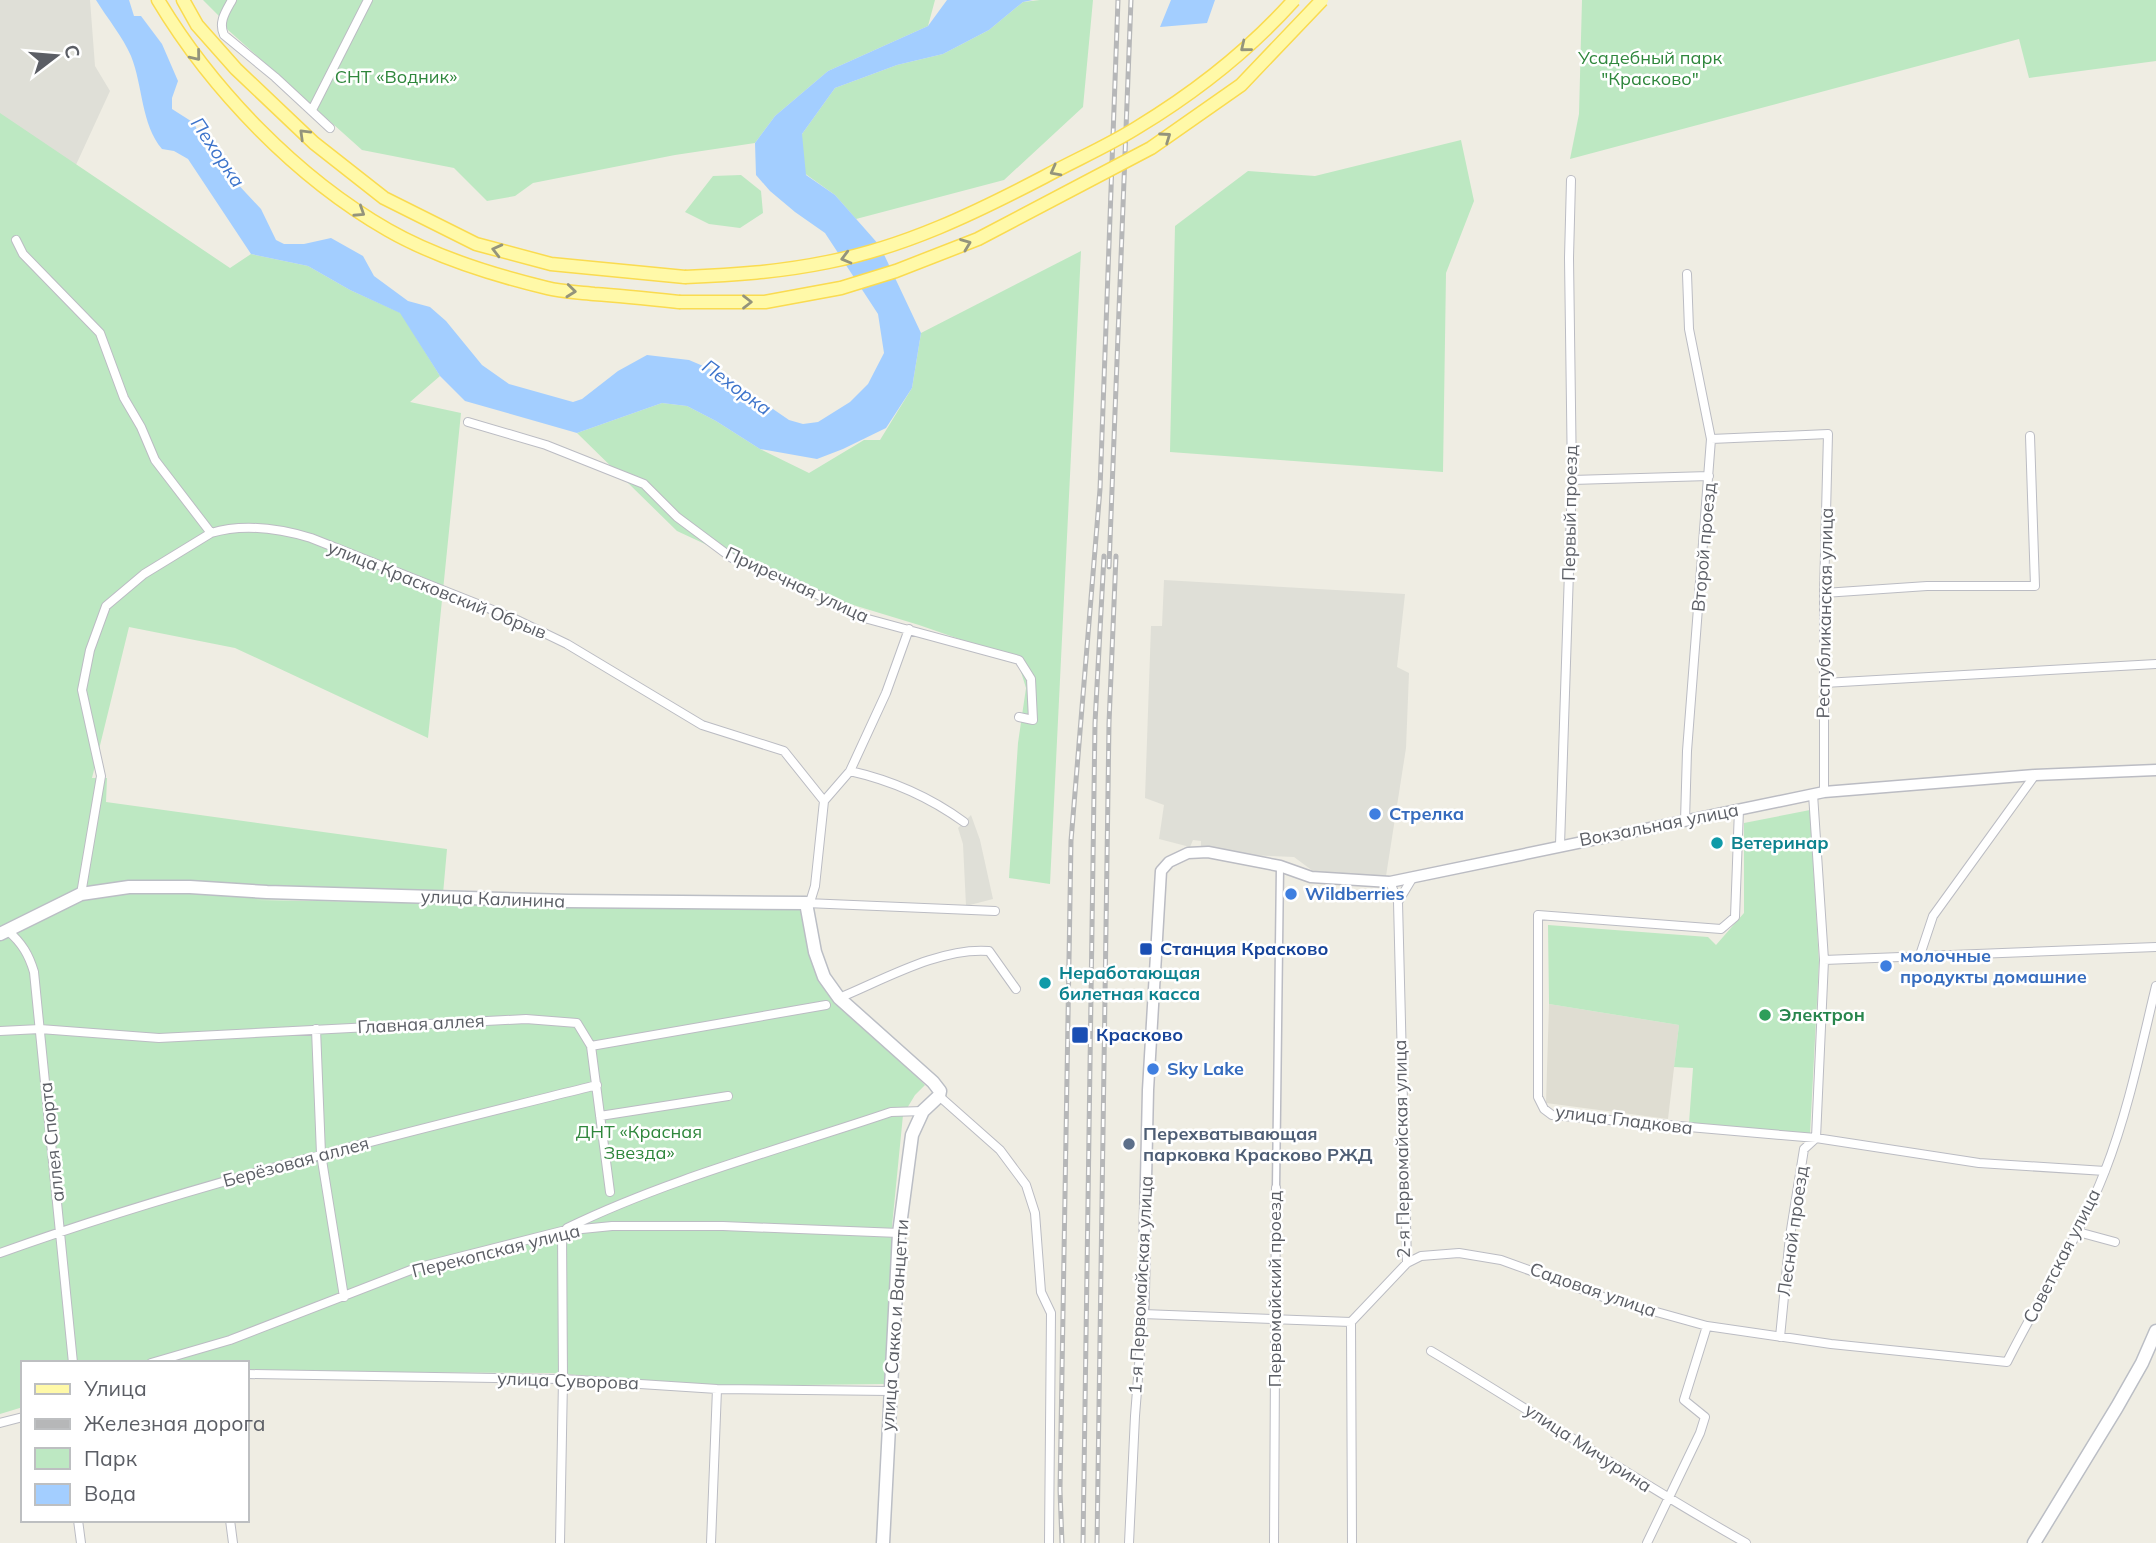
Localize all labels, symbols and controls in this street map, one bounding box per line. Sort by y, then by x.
north arrow [21,21,91,91]
one-way arrow [1240,39,1253,51]
text: С [59,42,86,61]
park label: Усадебный парк "Красково" [1577,46,1722,90]
one-way arrow [187,49,200,61]
park label: СНТ «Водник» [335,65,457,88]
water label: Пехорка [186,112,250,192]
one-way arrow [299,129,312,142]
one-way arrow [1158,133,1171,145]
one-way arrow [1050,163,1062,176]
one-way arrow [352,204,365,216]
one-way arrow [959,238,971,252]
one-way arrow [491,244,503,258]
one-way arrow [840,250,852,264]
one-way arrow [566,283,577,298]
one-way arrow [742,294,753,310]
water label: Пехорка [698,354,776,420]
street label: Первый проезд [1557,445,1582,581]
street label: Второй проезд [1686,481,1721,613]
street label: Республиканская улица [1811,507,1838,719]
street label: улица Красковский Обрыв [324,535,550,644]
street label: Приречная улица [722,541,872,628]
street label: Вокзальная улица [1577,798,1740,851]
place label: Стрелка [1389,802,1464,825]
marker: Стрелка [1367,806,1383,822]
place label: Ветеринар [1731,831,1829,854]
marker: Ветеринар [1709,835,1725,851]
place label: Wildberries [1305,882,1405,905]
street label: улица Калинина [420,884,566,913]
marker: Wildberries [1283,886,1299,902]
place label: Станция Красково [1160,937,1328,960]
marker: Станция Красково [1138,941,1154,957]
place label: молочные продукты домашние [1900,944,2087,988]
marker: молочные продукты домашние [1878,958,1894,974]
place label: Неработающая билетная касса [1059,961,1200,1005]
marker: Неработающая билетная касса [1037,975,1053,991]
place label: Электрон [1779,1003,1865,1026]
marker: Электрон [1757,1007,1773,1023]
street label: Главная аллея [357,1009,485,1038]
place label: Красково [1096,1023,1183,1046]
marker: Красково [1070,1025,1090,1045]
street label: 2-я Первомайская улица [1388,1039,1415,1259]
place label: Sky Lake [1167,1057,1244,1080]
marker: Sky Lake [1145,1061,1161,1077]
street label: аллея Спорта [34,1081,69,1203]
street label: улица Гладкова [1554,1100,1694,1139]
park label: ДНТ «Красная Звезда» [576,1120,702,1164]
place label: Перехватывающая парковка Красково РЖД [1143,1122,1373,1166]
street label: Берёзовая аллея [220,1131,371,1192]
marker: Перехватывающая парковка Красково РЖД [1121,1136,1137,1152]
street label: Лесной проезд [1772,1164,1813,1298]
street label: 1-я Первомайская улица [1123,1175,1158,1395]
street label: Советская улица [2018,1185,2105,1327]
street label: Первомайский проезд [1263,1191,1286,1387]
street label: улица Сакко и Ванцетти [876,1218,913,1432]
street label: Перекопская улица [409,1219,582,1283]
street label: Садовая улица [1527,1257,1660,1322]
legend [21,1361,248,1522]
street label: улица Суворова [497,1367,639,1394]
text: Улица [83,1375,147,1401]
street label: улица Мичурина [1521,1398,1656,1497]
text: Железная дорога [84,1410,266,1436]
text: Парк [84,1445,138,1471]
text: Вода [84,1480,136,1506]

